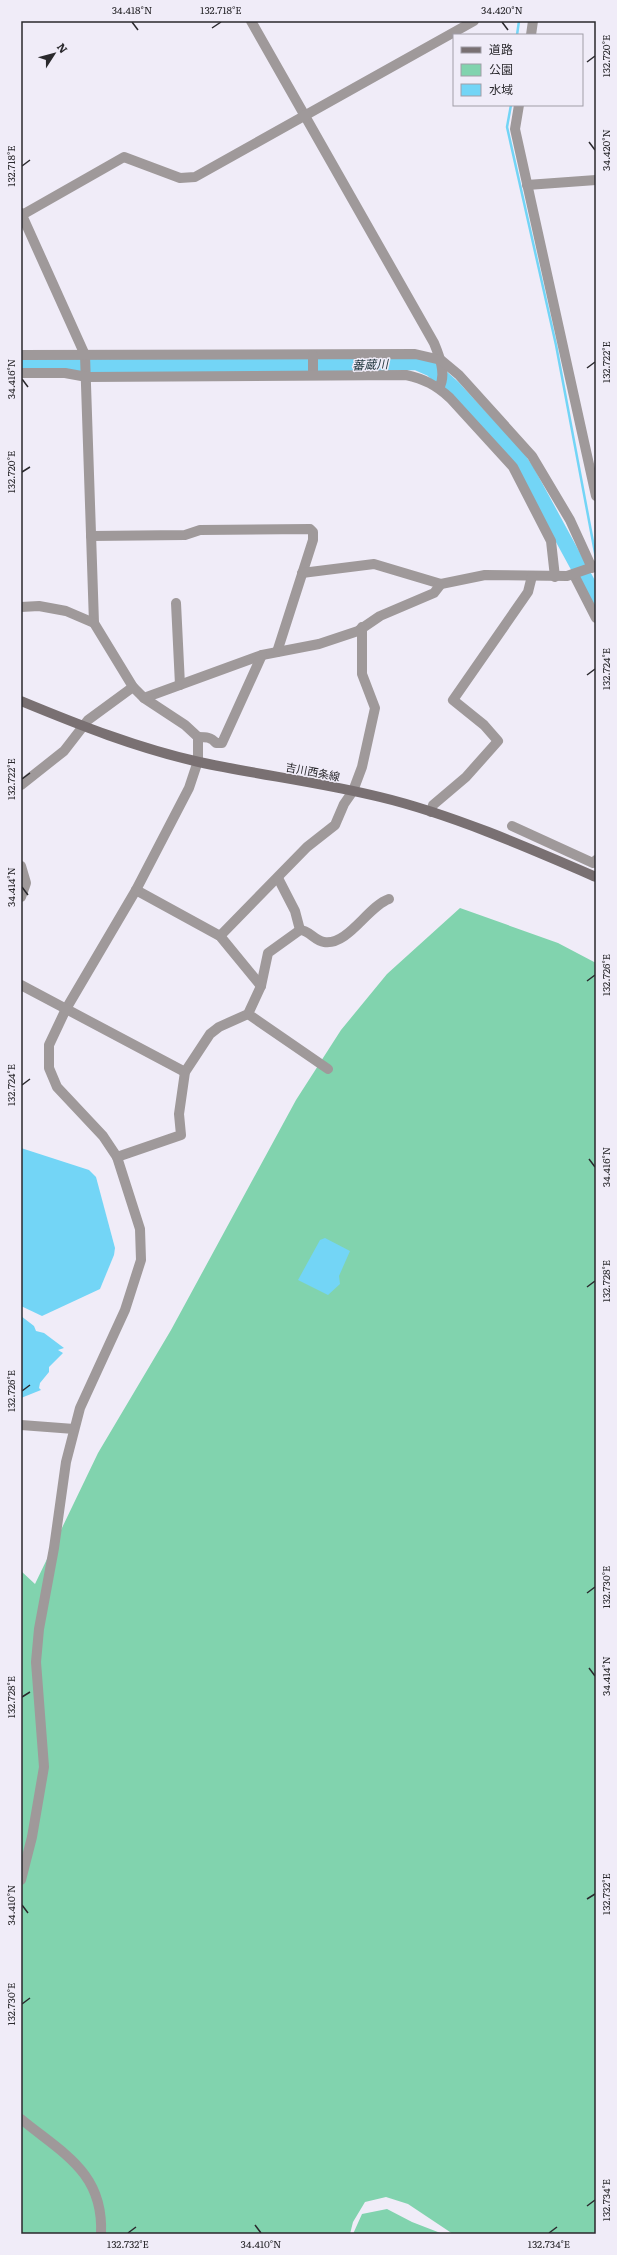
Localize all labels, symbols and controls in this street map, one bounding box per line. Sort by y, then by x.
text: 34.418°N [112,2,152,17]
text: 132.718°E [200,2,242,17]
text: 34.420°N [481,2,523,17]
north arrow [34,34,74,74]
legend [453,34,583,106]
text: 132.720°E [598,35,613,77]
text: N [54,39,72,56]
text: 道路 [489,40,513,58]
text: 公園 [489,60,513,78]
text: 水域 [489,80,513,98]
text: 34.420°N [598,129,613,171]
text: 132.718°E [3,145,18,187]
text: 132.722°E [598,341,613,383]
water label: 蕃蔵川 [352,354,390,374]
text: 34.416°N [3,359,18,399]
text: 132.720°E [3,451,18,493]
text: 132.724°E [598,648,613,690]
text: 132.722°E [3,758,18,800]
street label: 吉川西条線 [284,758,342,784]
text: 34.414°N [3,867,18,907]
text: 132.726°E [598,954,613,996]
text: 132.724°E [3,1064,18,1106]
text: 34.416°N [598,1147,613,1187]
text: 132.728°E [598,1260,613,1302]
text: 132.726°E [3,1370,18,1412]
text: 132.730°E [598,1566,613,1608]
text: 34.414°N [598,1656,613,1696]
text: 132.728°E [3,1676,18,1718]
text: 132.732°E [598,1873,613,1915]
text: 34.410°N [3,1885,18,1925]
text: 132.730°E [3,1983,18,2025]
text: 132.734°E [598,2179,613,2221]
text: 132.732°E [107,2236,149,2251]
text: 34.410°N [241,2236,281,2251]
text: 132.734°E [528,2236,570,2251]

